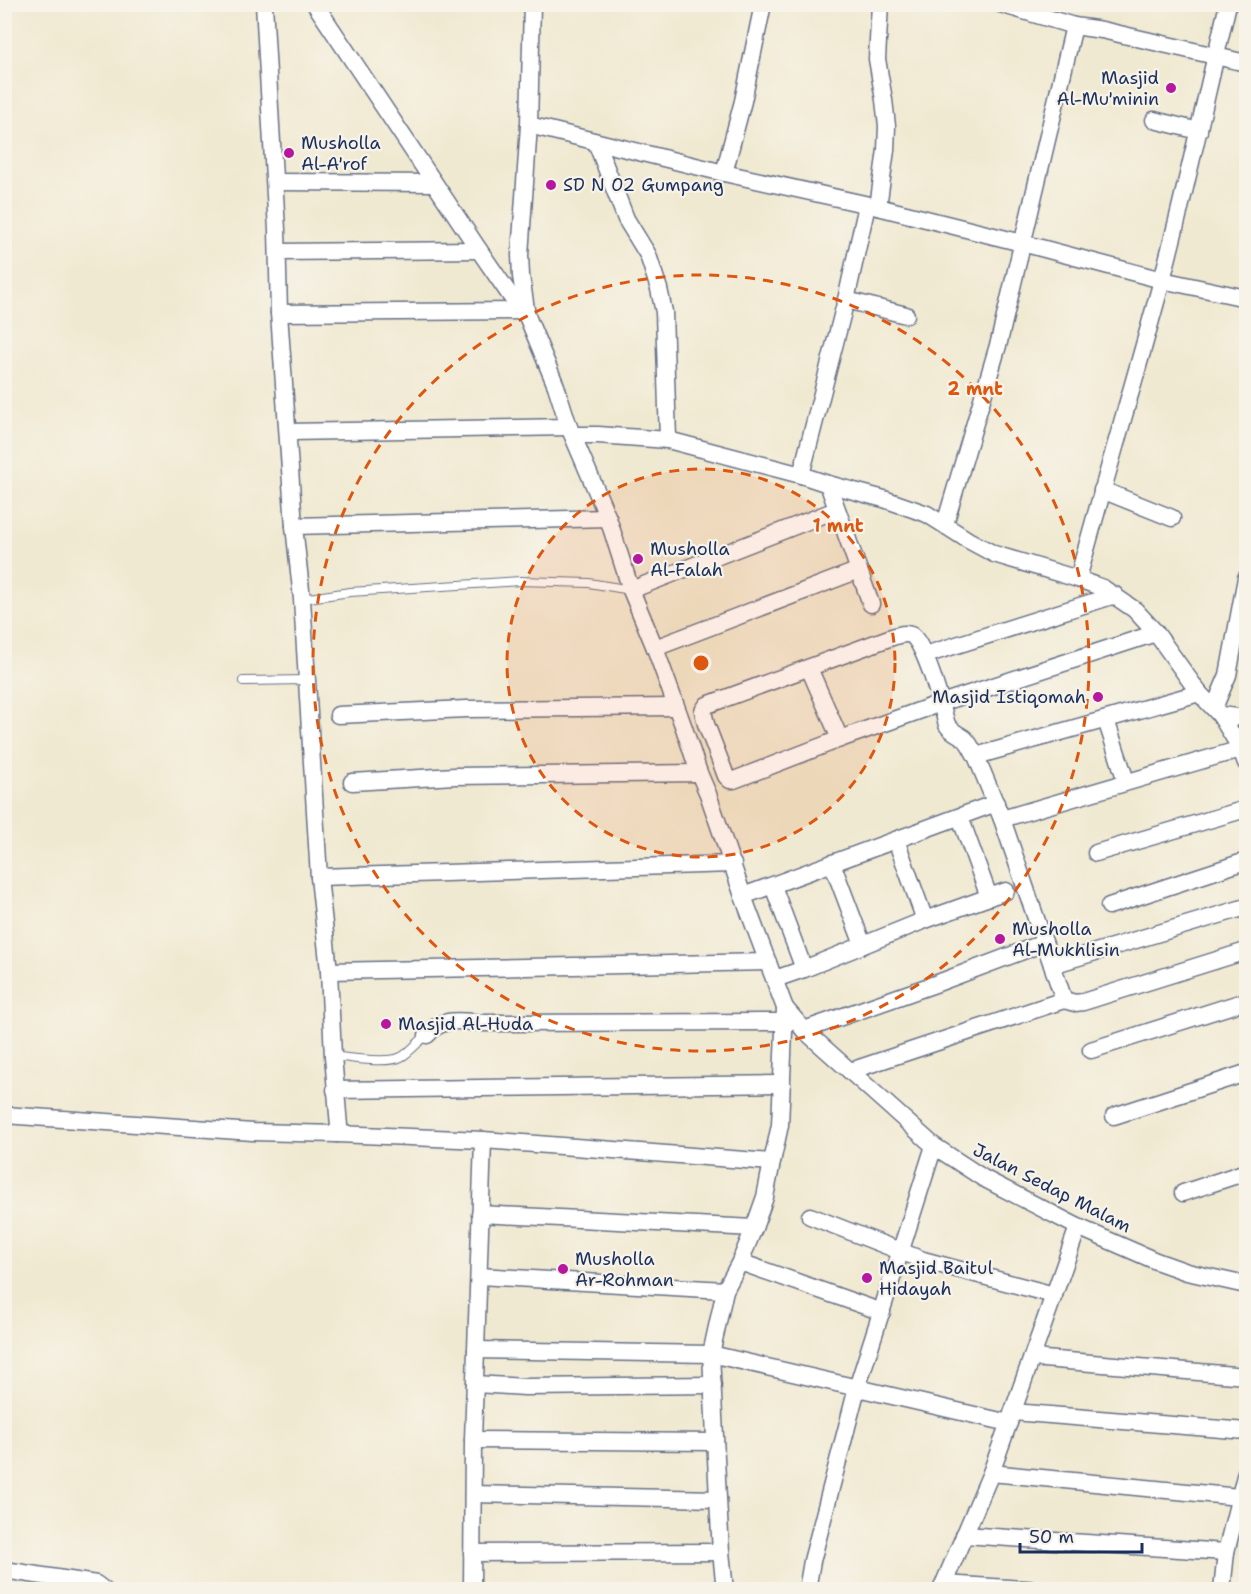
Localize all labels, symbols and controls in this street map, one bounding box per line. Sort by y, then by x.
place label: Masjid Al-Mu'minin [1057,66,1159,111]
marker: Masjid Al-Mu'minin [1164,81,1178,95]
place label: Musholla Al-A'rof [301,131,381,176]
marker: Musholla Al-A'rof [282,146,296,160]
place label: SD N 02 Gumpang [563,173,724,197]
marker: SD N 02 Gumpang [544,178,558,192]
text: 2 mnt [947,377,1003,401]
text: 1 mnt [812,514,864,538]
place label: Musholla Al-Falah [650,537,730,582]
marker: Musholla Al-Falah [631,552,645,566]
centre of rings [691,653,711,673]
place label: Masjid Istiqomah [932,685,1086,709]
marker: Masjid Istiqomah [1091,690,1105,704]
place label: Musholla Al-Mukhlisin [1012,917,1120,962]
marker: Musholla Al-Mukhlisin [993,932,1007,946]
place label: Masjid Al-Huda [398,1012,533,1036]
marker: Masjid Al-Huda [379,1017,393,1031]
street label: Jalan Sedap Malam [969,1138,1135,1238]
place label: Musholla Ar-Rohman [575,1247,674,1292]
place label: Masjid Baitul Hidayah [879,1256,994,1301]
marker: Musholla Ar-Rohman [556,1262,570,1276]
marker: Masjid Baitul Hidayah [860,1271,874,1285]
scale bar [1020,1516,1142,1554]
text: 50 m [1029,1525,1074,1549]

